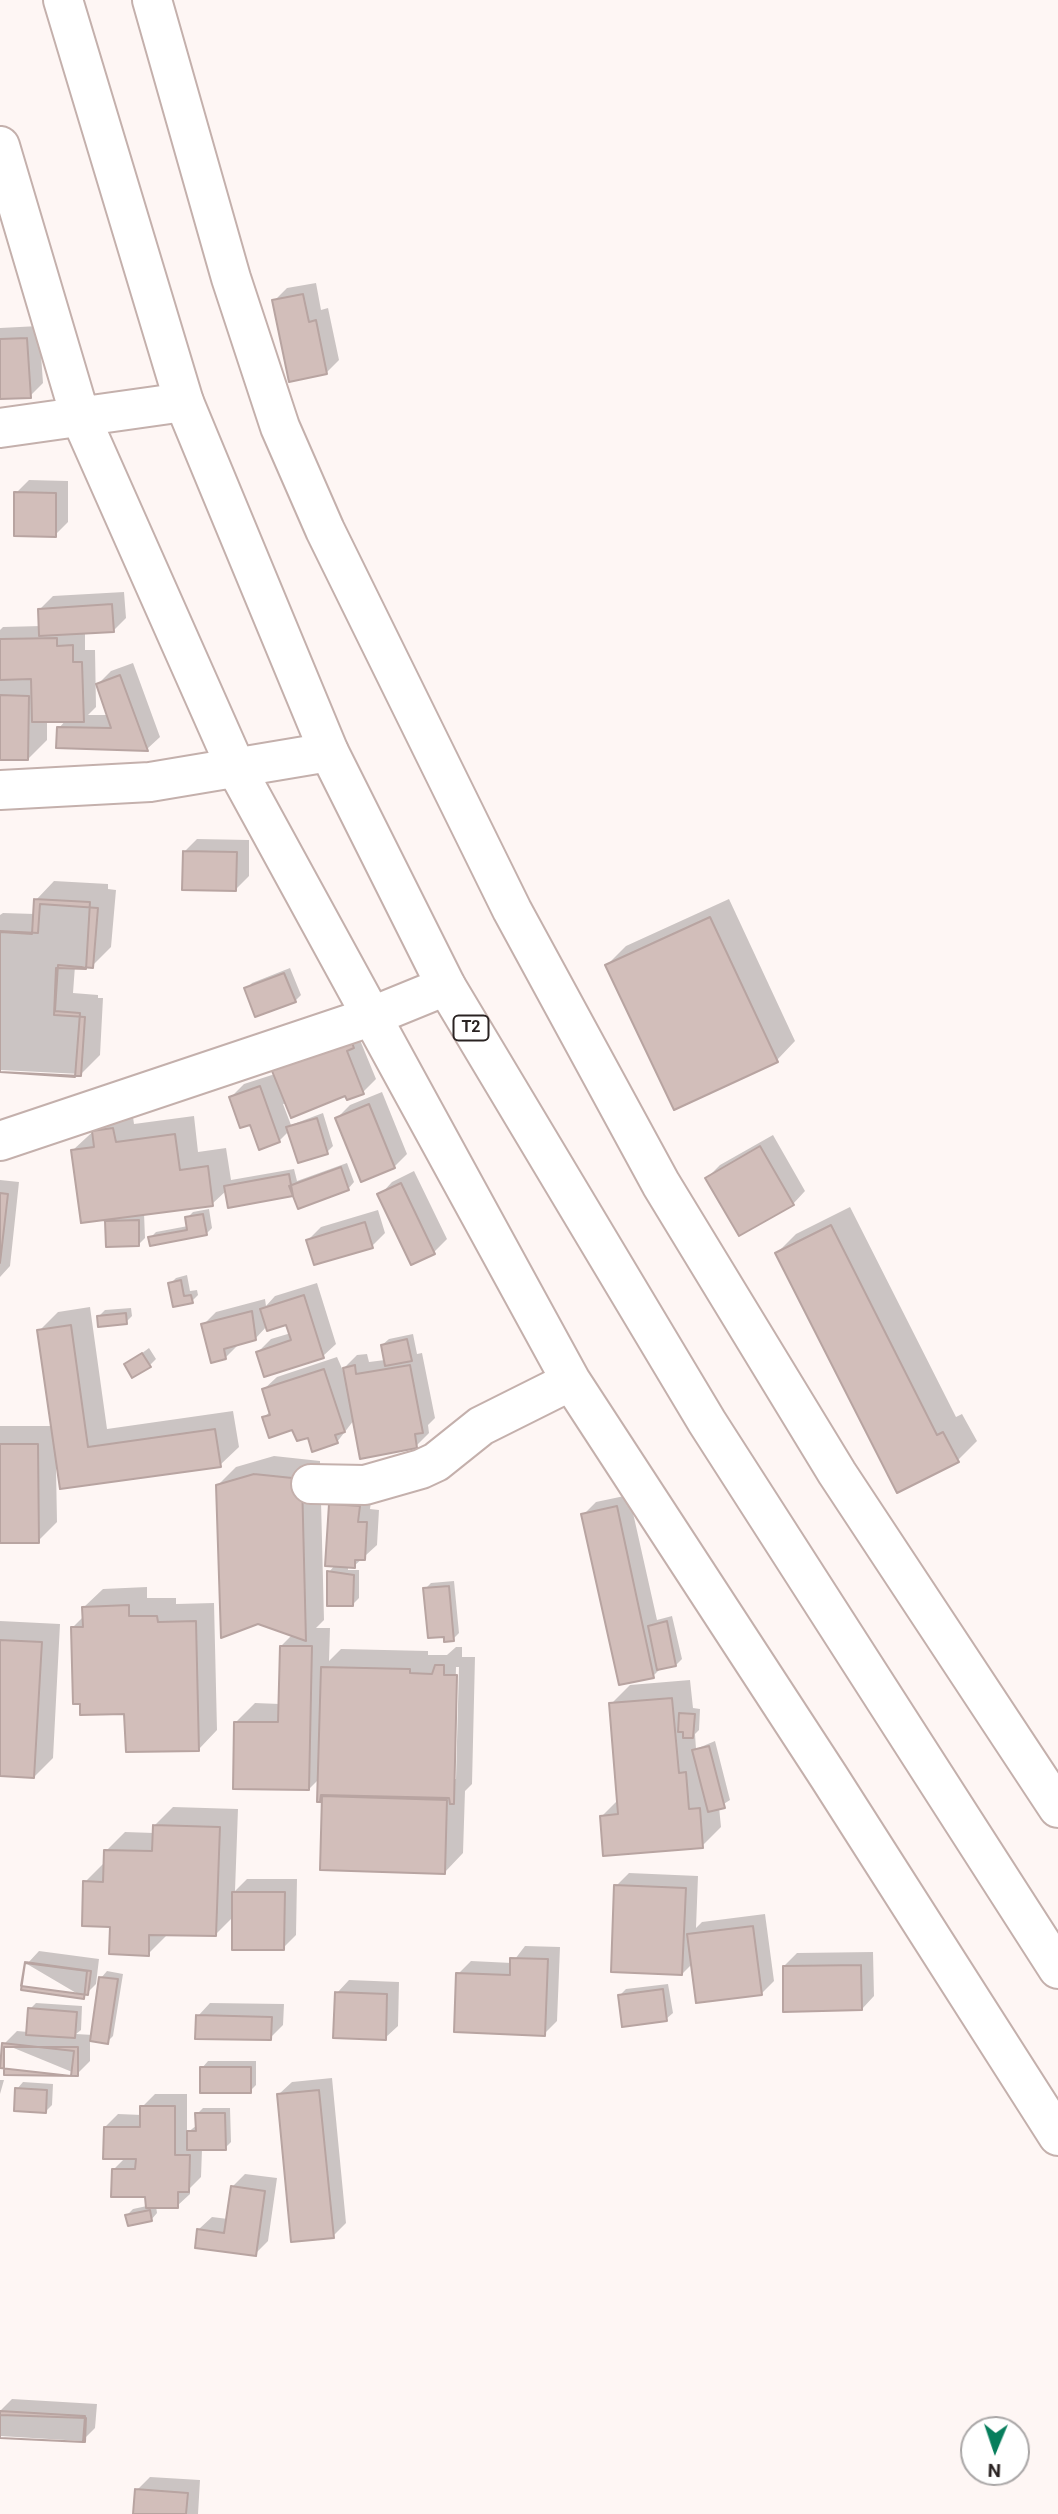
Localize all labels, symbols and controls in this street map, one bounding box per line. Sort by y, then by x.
road number: T2 [454,1016,489,1040]
north arrow [960,2416,1030,2486]
text: N [987,2459,1001,2482]

